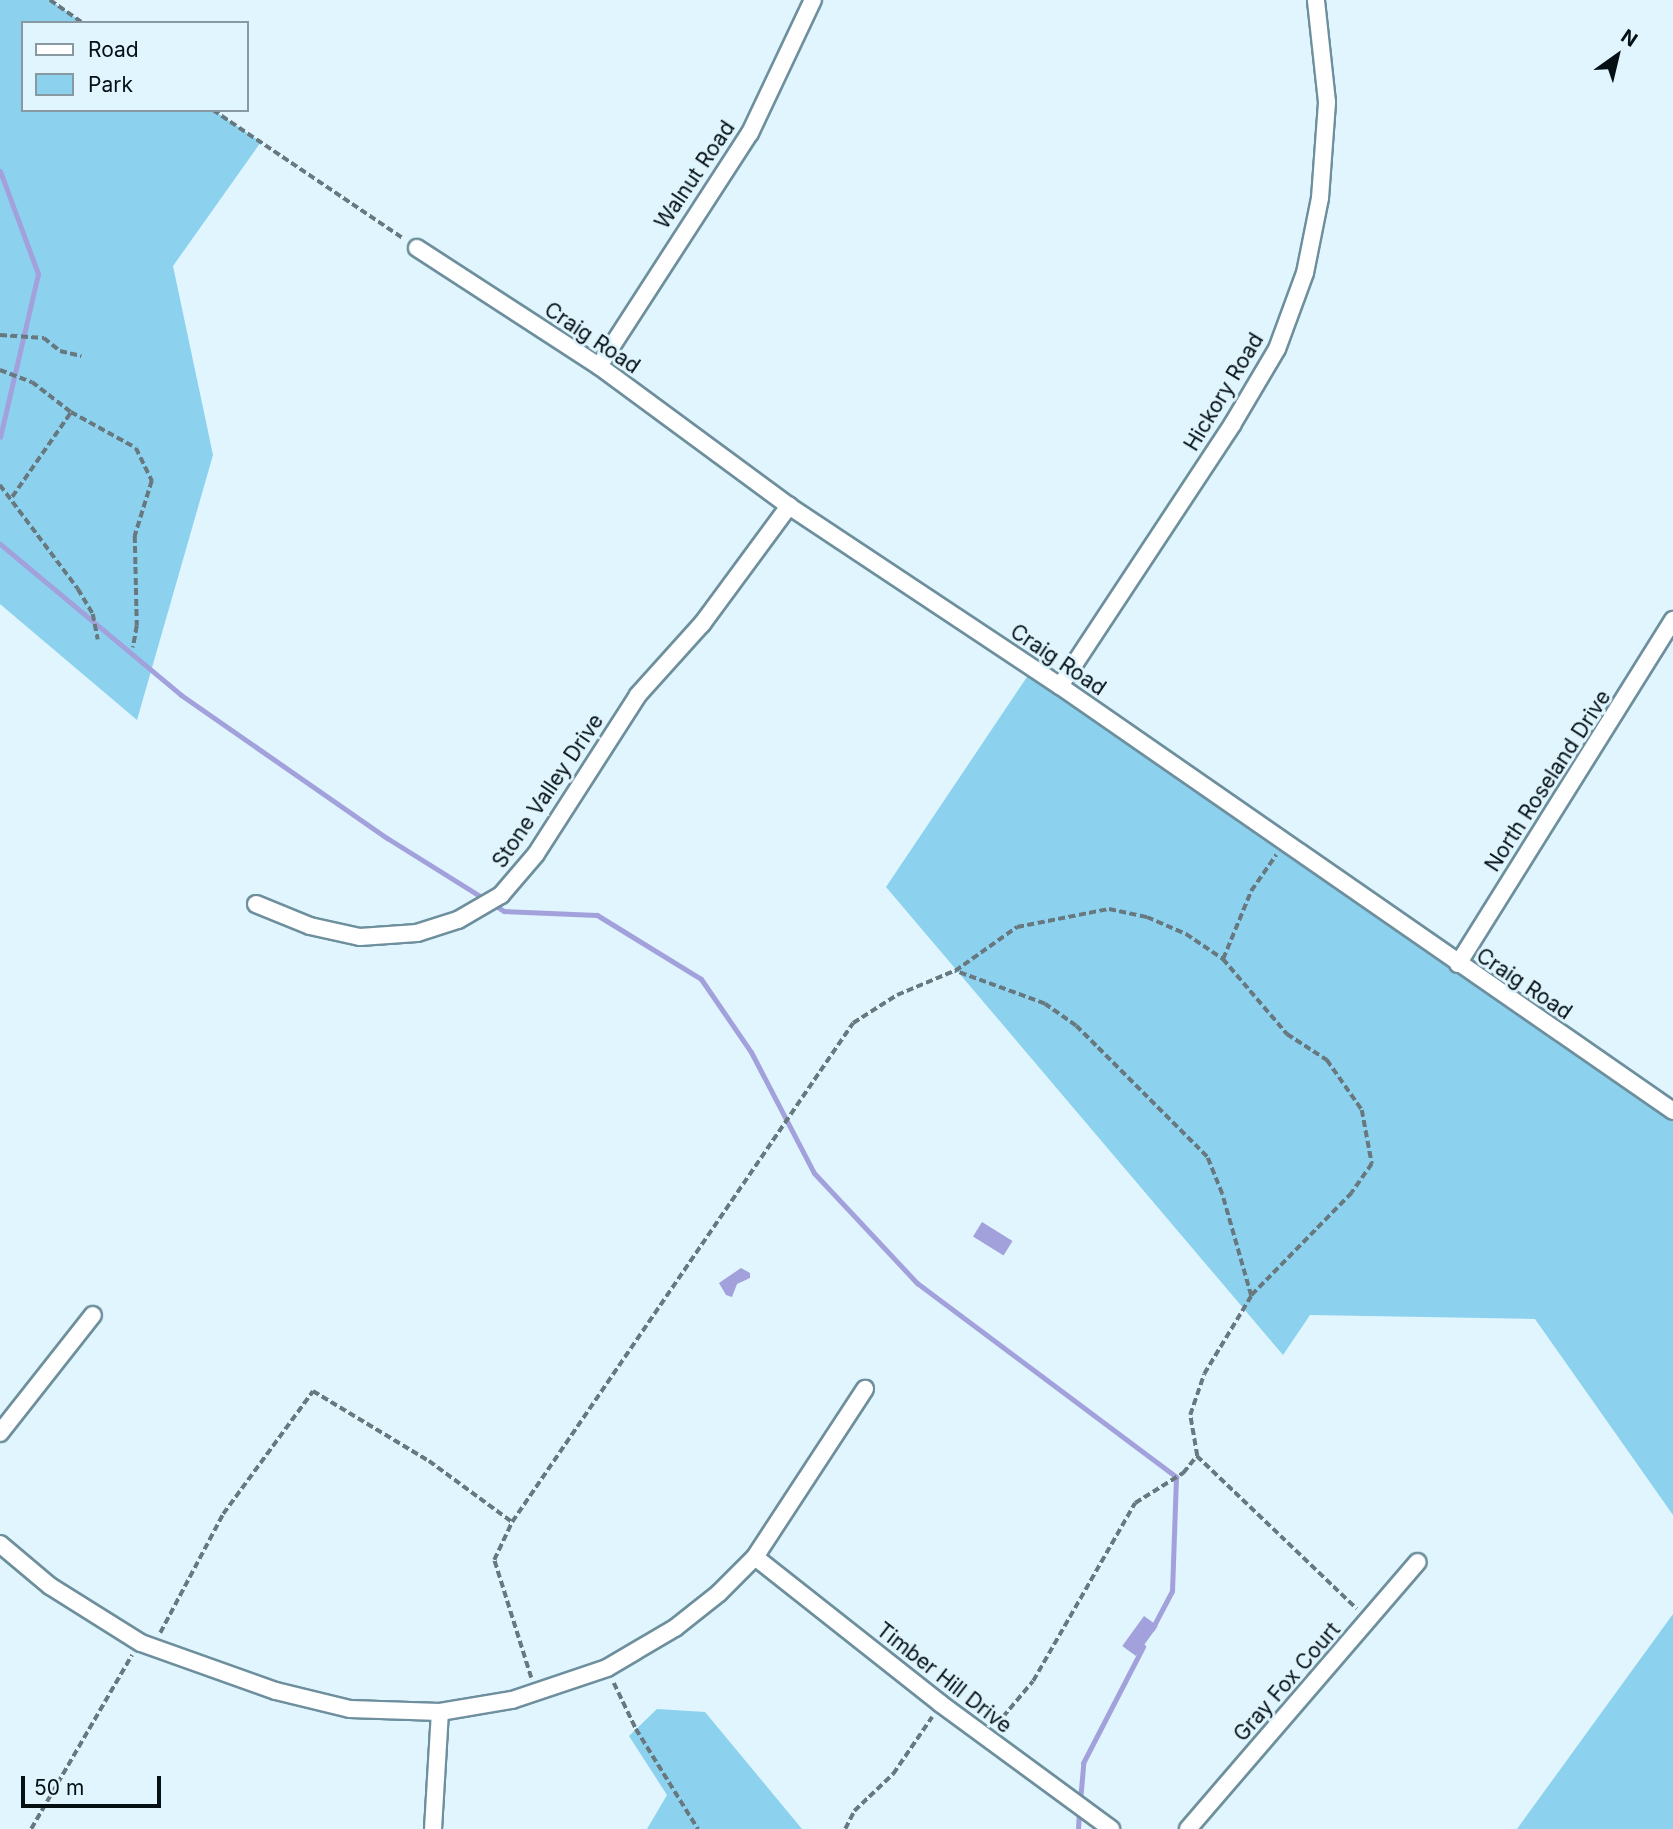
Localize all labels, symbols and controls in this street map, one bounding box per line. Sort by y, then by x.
legend [21,21,248,112]
north arrow [1582,21,1652,91]
text: N [1617,25,1641,52]
text: Road [88,37,139,62]
text: Park [88,72,133,97]
street label: Walnut Road [650,116,740,234]
street label: Craig Road [540,297,644,379]
street label: Hickory Road [1179,329,1269,455]
street label: Craig Road [1006,619,1110,701]
street label: North Roseland Drive [1480,686,1616,876]
street label: Stone Valley Drive [487,709,609,873]
street label: Craig Road [1472,943,1576,1025]
street label: Timber Hill Drive [871,1617,1017,1739]
street label: Gray Fox Court [1229,1617,1345,1747]
scale bar [24,1762,164,1806]
text: 50 m [34,1775,84,1800]

